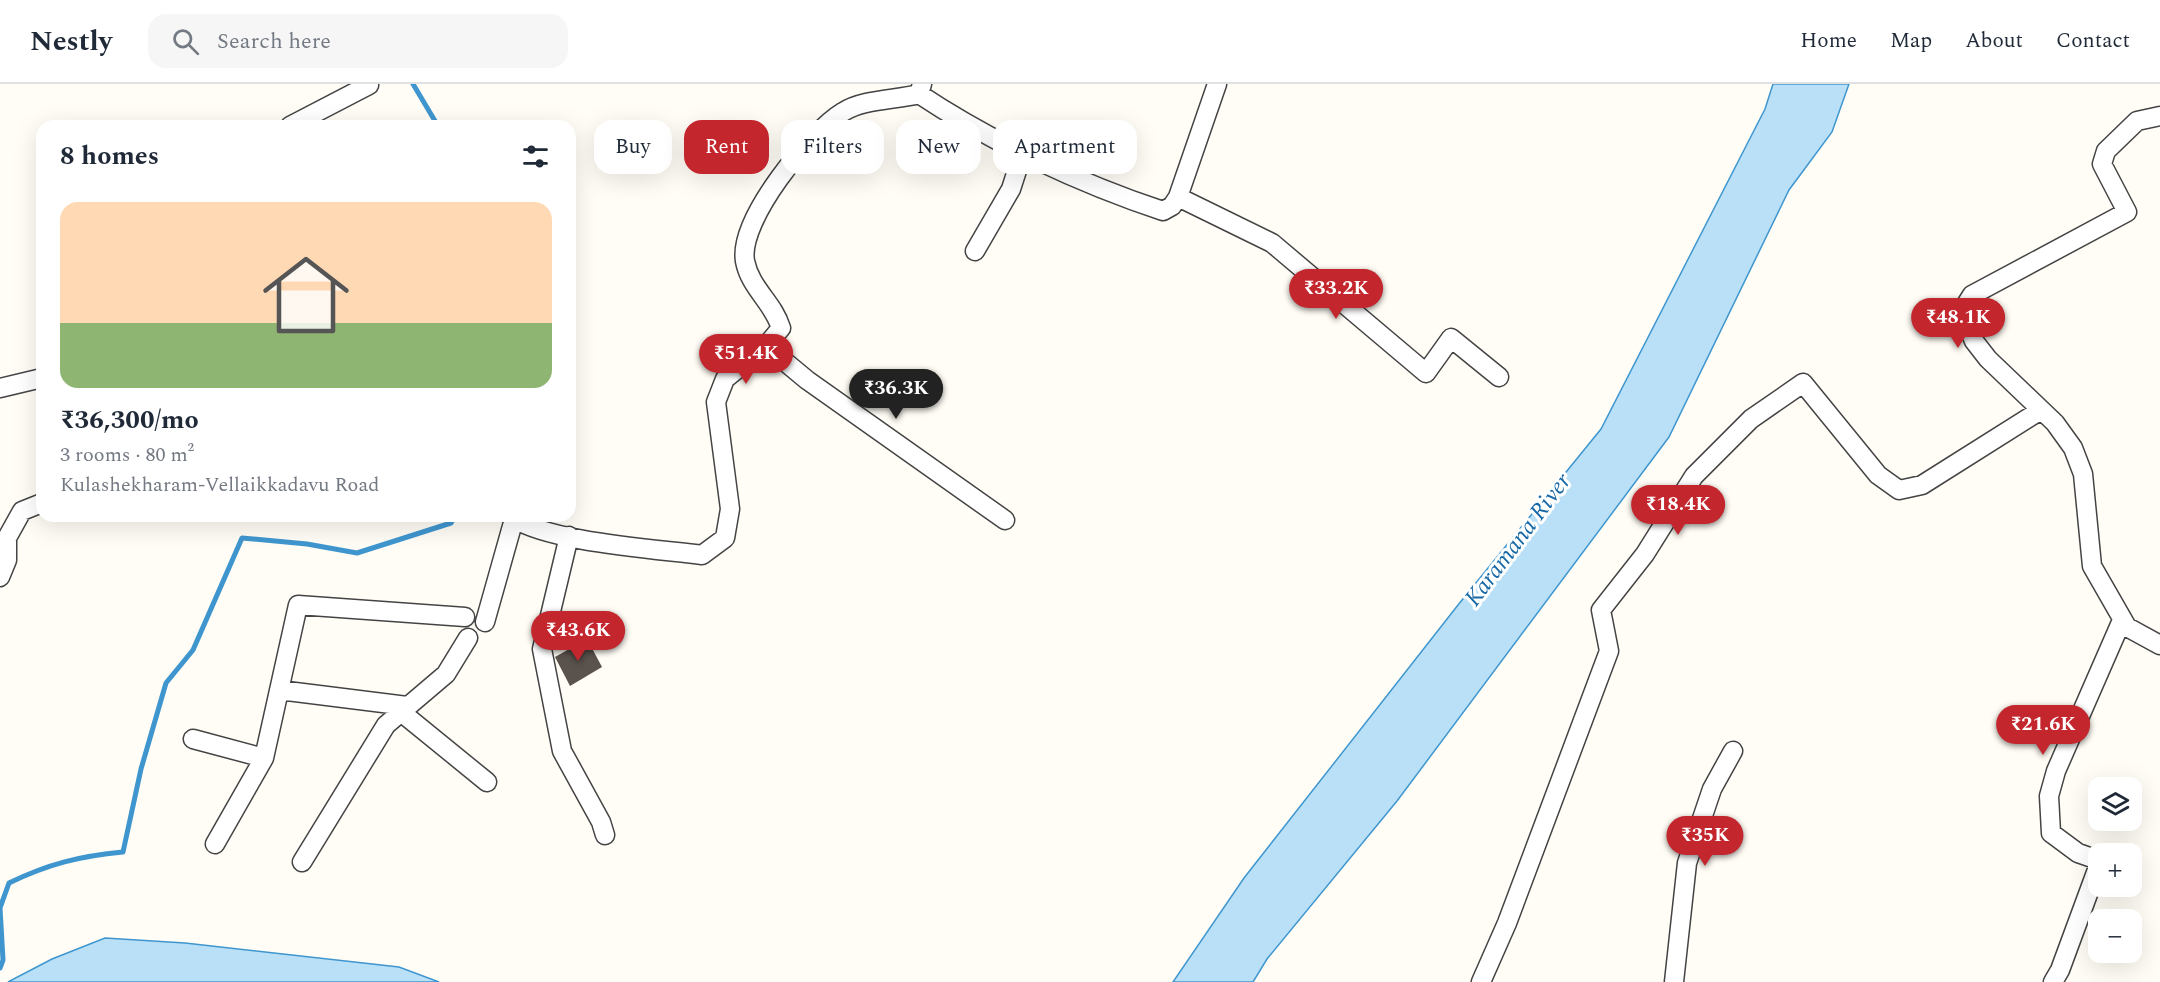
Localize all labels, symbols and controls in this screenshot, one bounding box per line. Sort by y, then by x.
search box [148,14,568,68]
text: Nestly [30,20,112,63]
icon: search [169,25,202,58]
text: Search here [217,25,331,58]
text: Home [1800,25,1857,57]
text: Map [1890,25,1932,57]
text: About [1965,25,2023,57]
text: Contact [2056,25,2130,57]
chip: Buy [594,120,672,174]
chip: Rent [684,120,769,174]
chip: Filters [781,120,884,174]
chip: New [896,120,981,174]
chip: Apartment [993,120,1137,174]
text: 8 homes [60,136,159,176]
icon: filters [519,140,552,173]
icon: home [252,241,360,349]
pin: ₹33.2K [1287,269,1385,320]
text: ₹33.2K [1303,273,1369,303]
pin: ₹48.1K [1909,298,2007,349]
text: ₹48.1K [1925,302,1991,332]
pin: ₹51.4K [697,334,795,385]
text: ₹51.4K [713,338,779,368]
pin: ₹36.3K [847,369,945,420]
text: ₹36.3K [863,373,929,403]
text: ₹36,300/mo [60,400,199,440]
text: 3 rooms · 80 m² [60,440,194,470]
water label: Karamana River [1456,465,1581,614]
text: Kulashekharam-Vellaikkadavu Road [60,470,379,500]
pin: ₹18.4K [1629,485,1727,536]
text: ₹18.4K [1645,489,1711,519]
pin: ₹43.6K [529,611,627,662]
text: ₹43.6K [545,615,611,645]
pin: ₹21.6K [1994,705,2092,756]
text: ₹21.6K [2010,709,2076,739]
map controls [2088,777,2142,963]
button: layers [2088,777,2142,831]
pin: ₹35K [1669,816,1741,867]
text: ₹35K [1680,820,1730,850]
button: + [2088,843,2142,897]
button: − [2088,909,2142,963]

